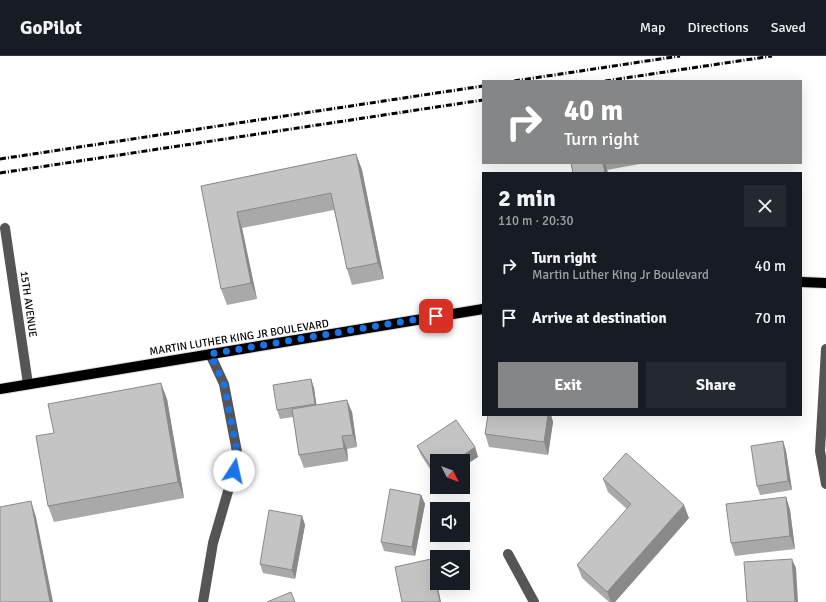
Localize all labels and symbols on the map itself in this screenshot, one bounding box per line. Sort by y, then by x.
street label: 15TH AVENUE [17,270,40,338]
pin [419,299,453,333]
street label: MARTIN LUTHER KING JR BOULEVARD [148,317,330,358]
position arrow [213,450,255,492]
north arrow [430,454,470,494]

